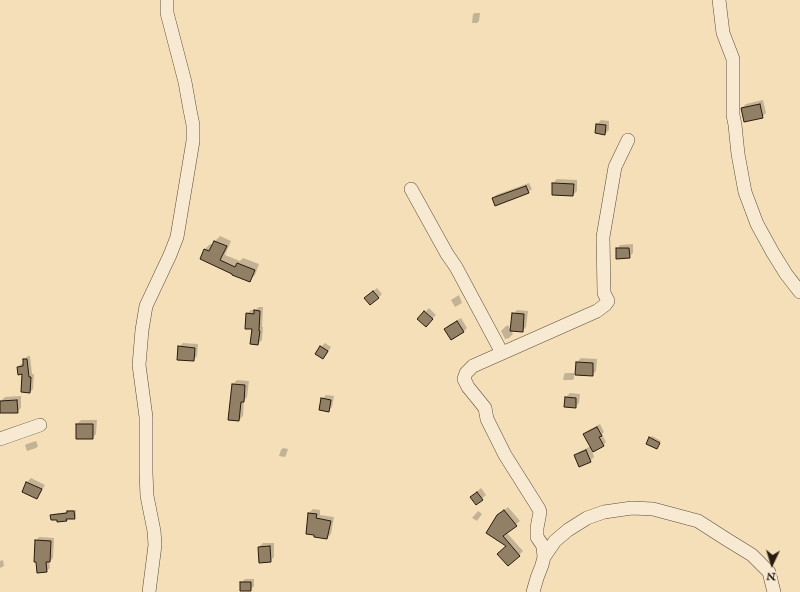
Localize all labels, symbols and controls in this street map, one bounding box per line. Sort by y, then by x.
north arrow [752,544,792,584]
text: N [766,569,776,583]

